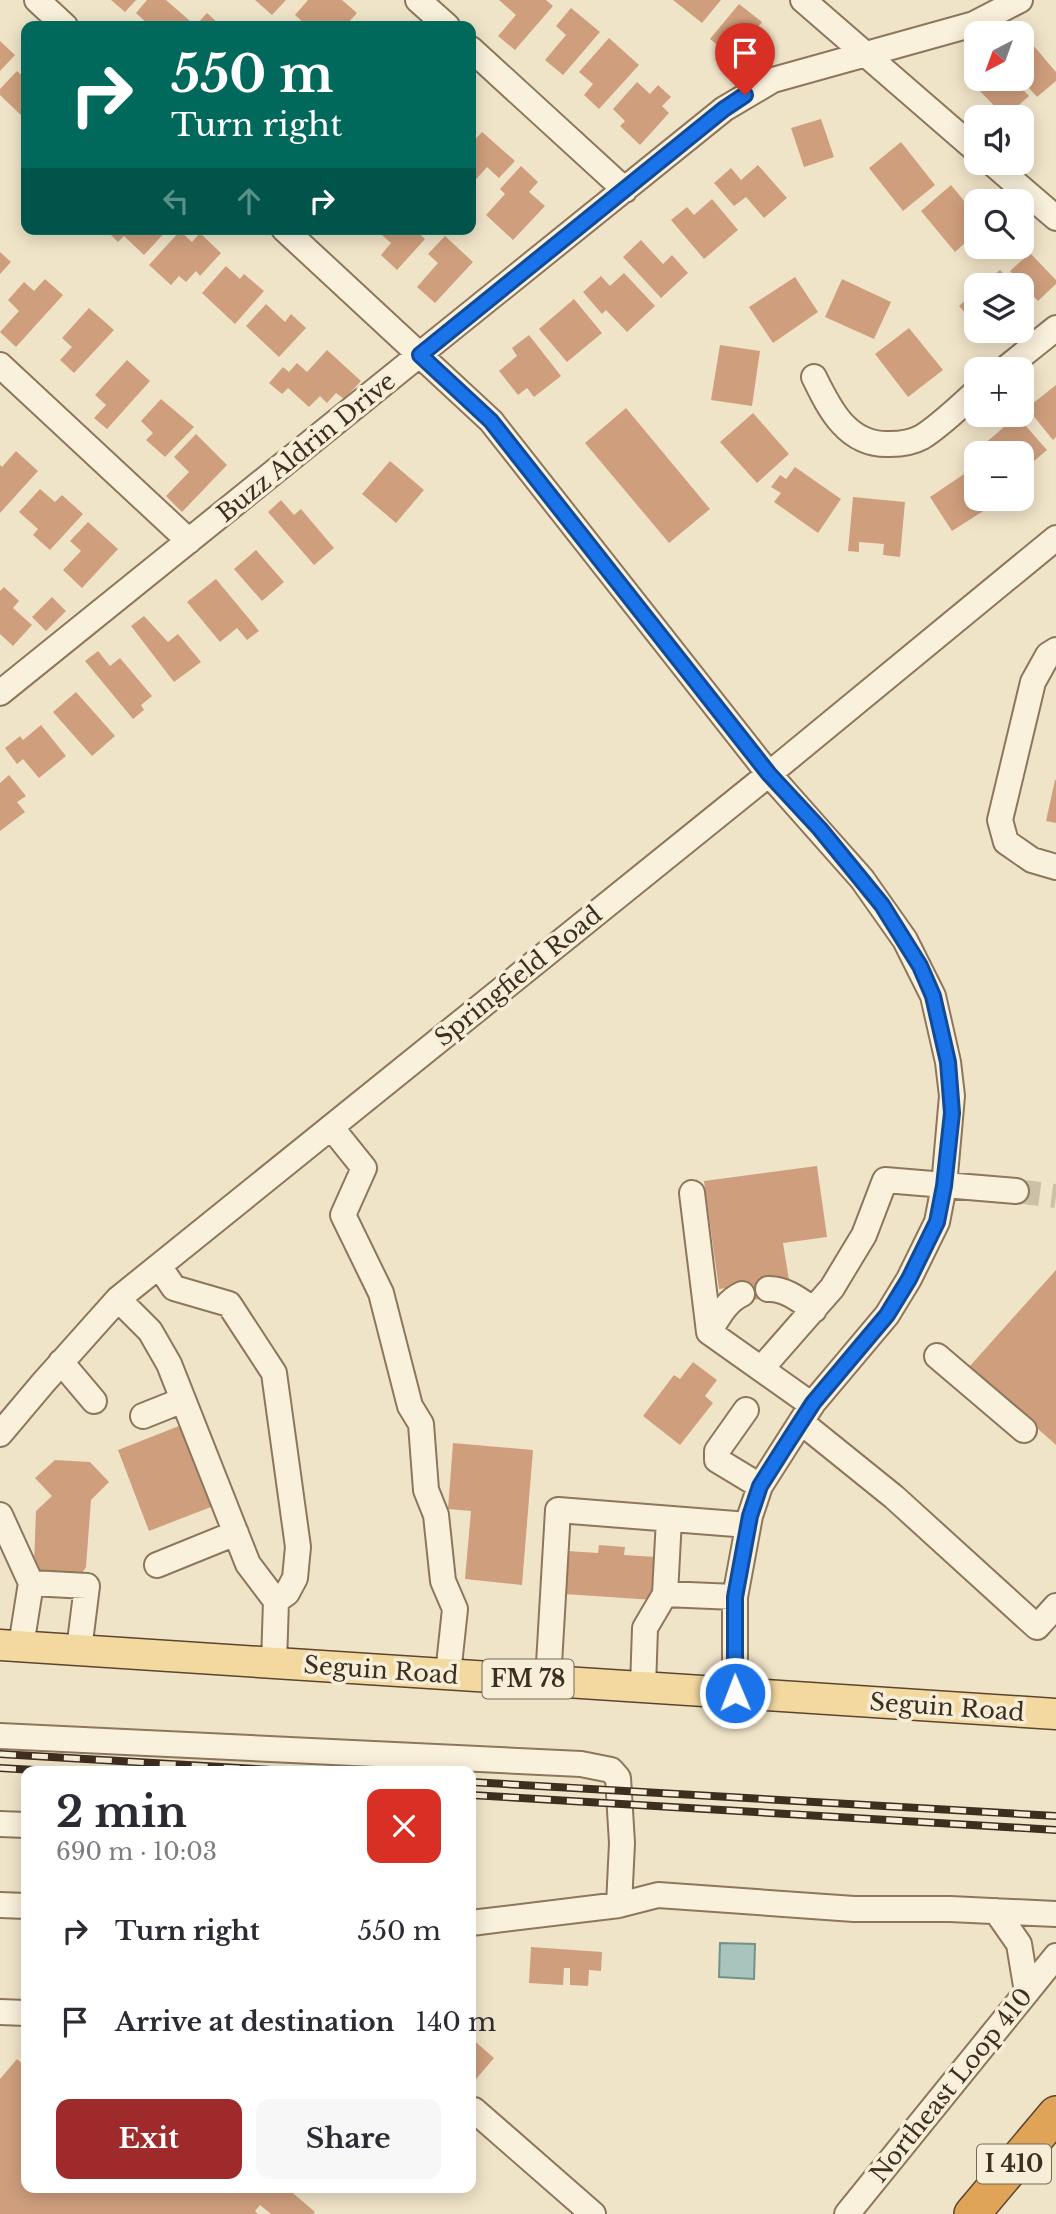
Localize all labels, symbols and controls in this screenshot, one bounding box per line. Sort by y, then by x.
north arrow [964,21,1034,91]
map controls [964,21,1034,511]
pin [715,23,775,95]
icon: arrive [726,34,764,72]
text: 550 m [171,44,334,105]
icon: right [56,49,147,140]
text: Turn right [171,105,342,145]
button: sound [964,105,1034,175]
icon: left [157,182,195,220]
icon: ahead [230,182,268,220]
icon: right [303,182,341,220]
button: search [964,189,1034,259]
button: layers [964,273,1034,343]
button: + [964,357,1034,427]
street label: Buzz Aldrin Drive [211,366,401,528]
button: − [964,441,1034,511]
street label: Springfield Road [429,900,607,1052]
street label: Seguin Road [303,1650,459,1690]
position arrow [698,1656,772,1730]
road number: FM 78 [482,1660,574,1698]
street label: Seguin Road [869,1687,1025,1727]
text: 2 min [56,1786,187,1838]
button: close [367,1789,441,1863]
text: 690 m · 10:03 [56,1838,217,1866]
icon: right [56,1912,94,1950]
text: Turn right [115,1915,260,1947]
text: 550 m [358,1915,441,1947]
street label: Northeast Loop 410 [864,1982,1038,2188]
icon: arrive [56,2003,94,2041]
text: Arrive at destination [115,2006,395,2038]
text: 140 m [416,2006,496,2038]
button: Exit [56,2099,242,2179]
button: Share [256,2099,441,2179]
road number: I 410 [977,2144,1051,2184]

